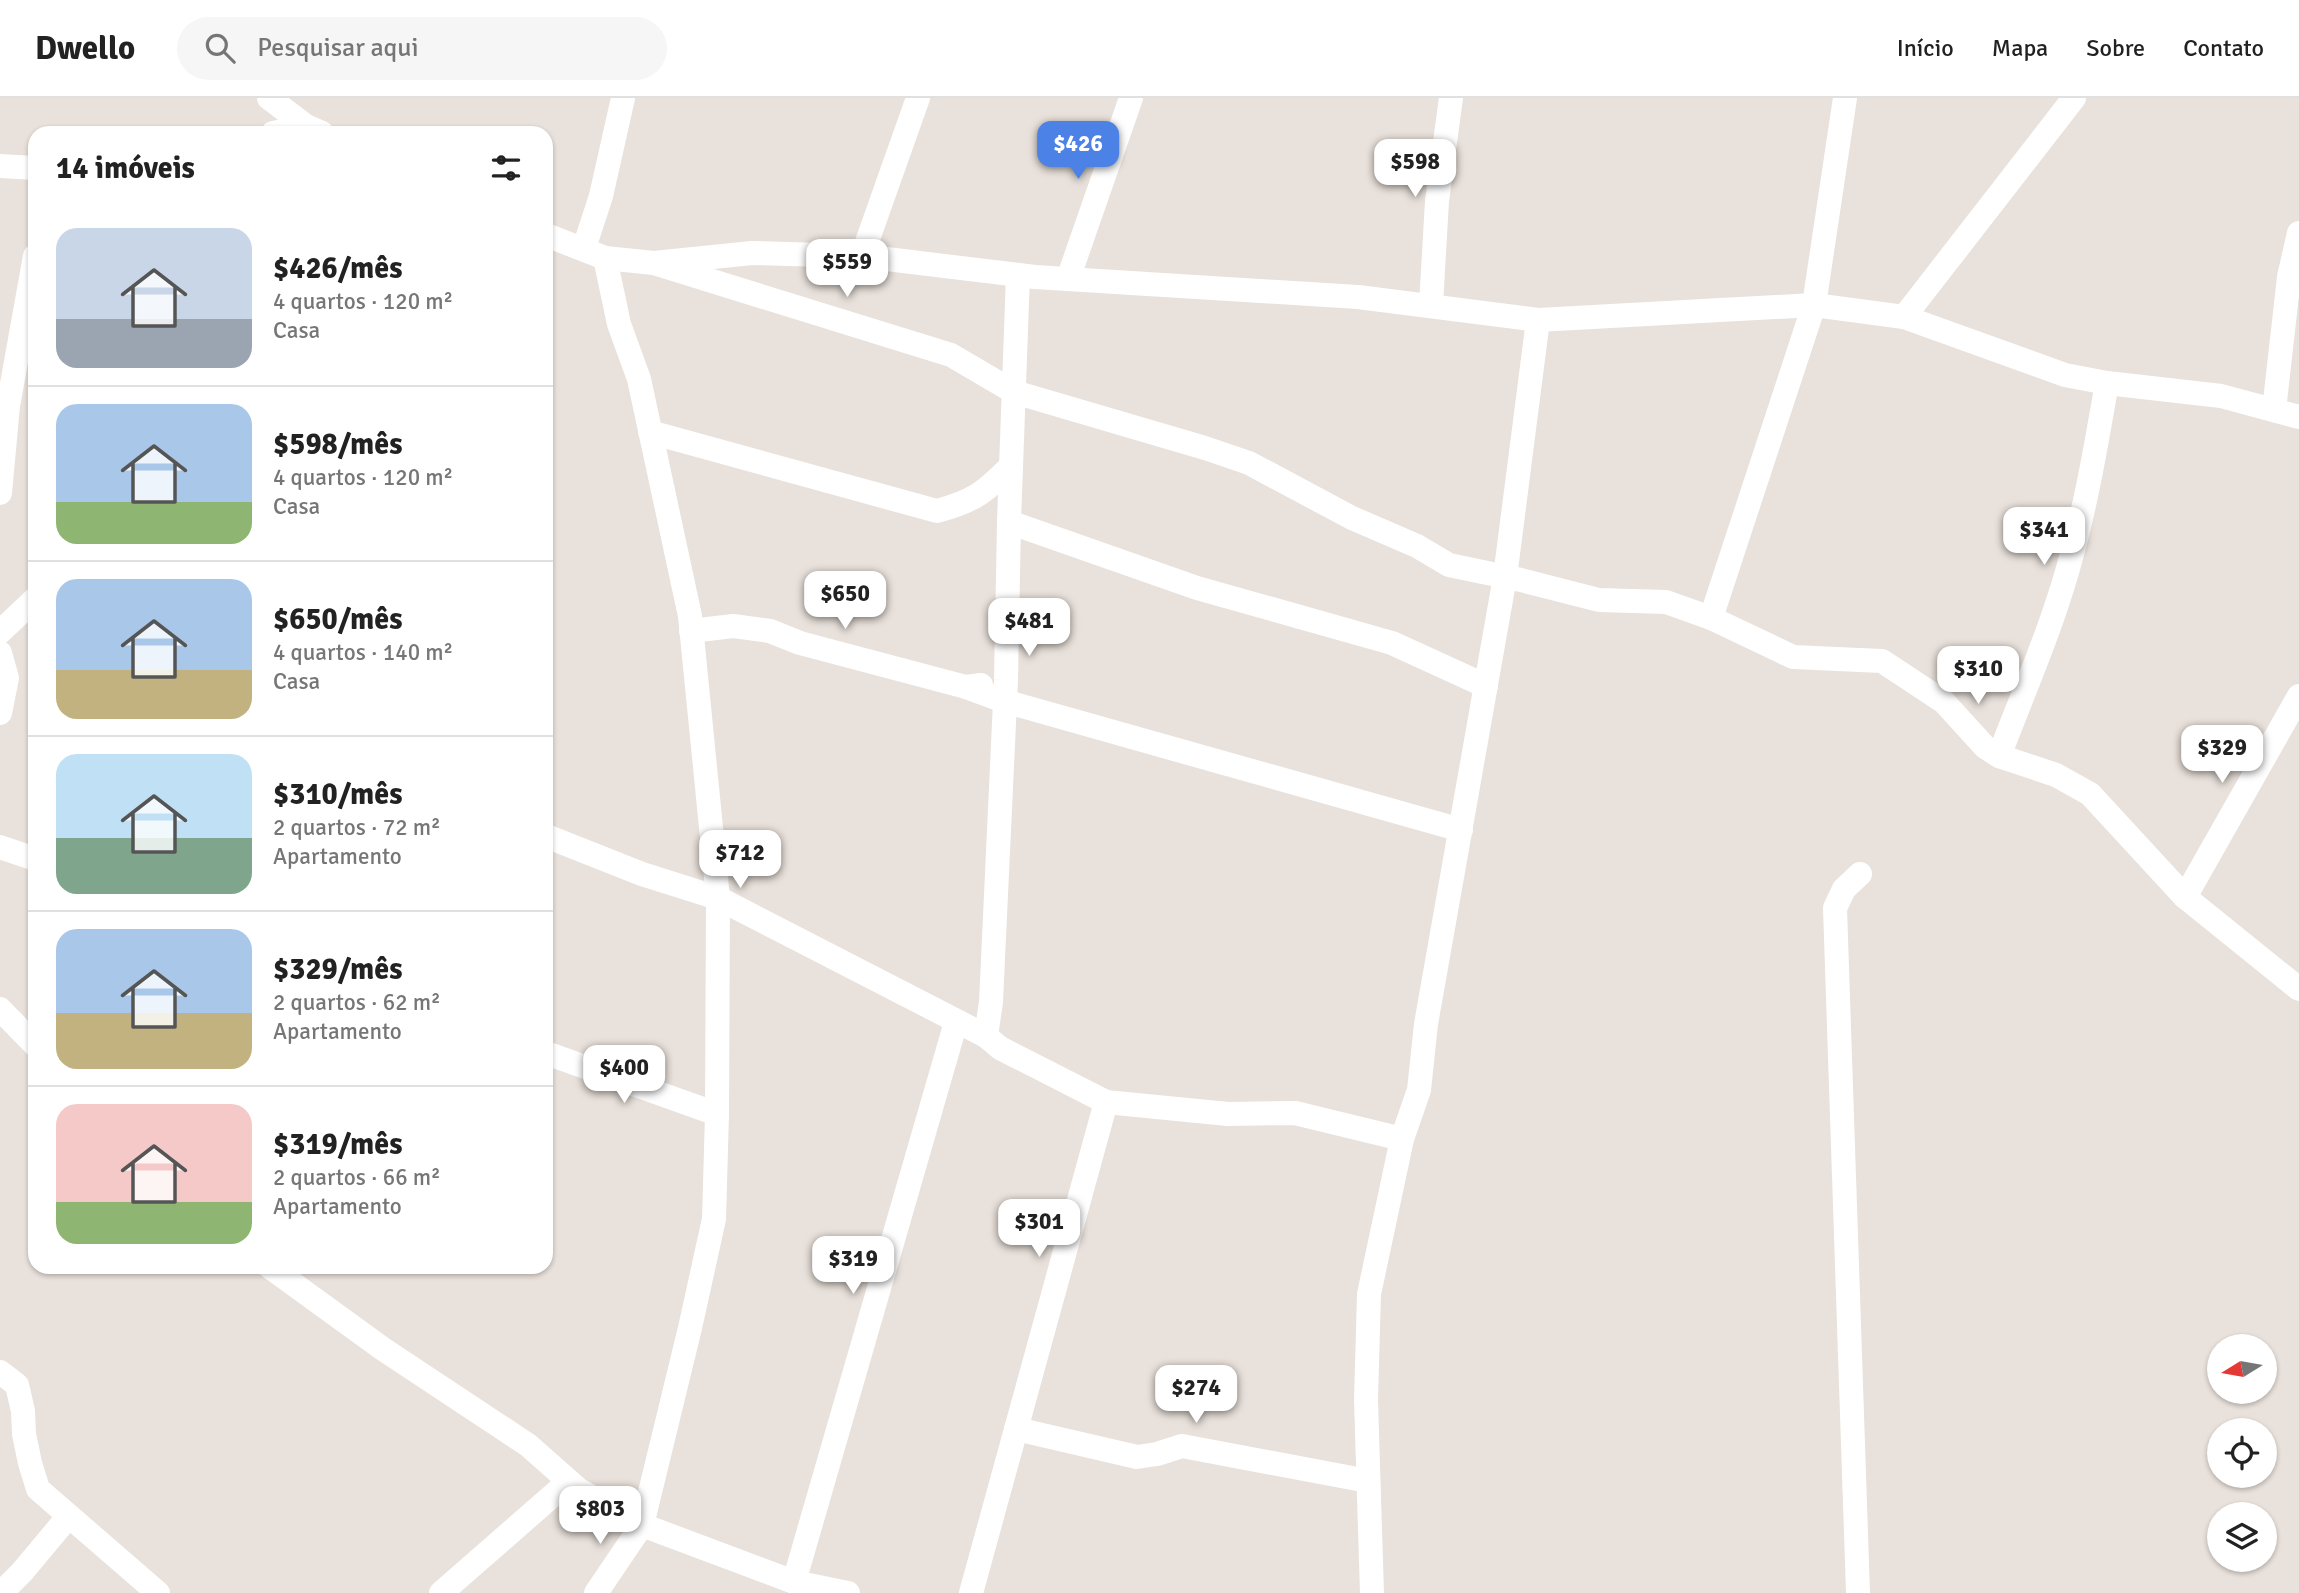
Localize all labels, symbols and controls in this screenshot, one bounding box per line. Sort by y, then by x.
search box [177,17,667,80]
text: Dwello [35,28,135,69]
icon: search [201,29,239,67]
text: Pesquisar aqui [257,32,419,64]
text: Início [1897,33,1954,63]
text: Mapa [1992,33,2048,63]
text: Sobre [2086,33,2145,63]
text: Contato [2183,33,2264,63]
pin: $426 [1037,122,1119,181]
text: $426 [1053,129,1103,158]
pin: $598 [1374,140,1456,199]
text: $598 [1390,147,1440,176]
icon: filters [487,149,525,187]
text: 14 imóveis [56,150,195,187]
pin: $559 [806,240,888,299]
text: $559 [822,247,872,276]
text: $426/mês [273,250,402,287]
icon: home [112,256,196,340]
text: 4 quartos · 120 m² [273,287,453,316]
text: Casa [273,316,320,345]
text: $598/mês [273,426,402,463]
icon: home [112,432,196,516]
text: 4 quartos · 120 m² [273,463,453,492]
text: Casa [273,492,320,521]
pin: $341 [2003,508,2085,567]
text: $341 [2019,515,2069,544]
pin: $650 [804,572,886,631]
text: $650 [820,579,870,608]
pin: $481 [988,598,1070,658]
text: $650/mês [273,601,402,638]
text: $481 [1004,606,1054,635]
icon: home [112,607,196,691]
text: 4 quartos · 140 m² [273,638,453,667]
pin: $310 [1937,646,2019,706]
text: $310 [1953,654,2003,683]
text: Casa [273,667,320,696]
pin: $329 [2181,726,2263,785]
text: $329 [2197,733,2247,762]
text: $310/mês [273,776,402,813]
icon: home [112,782,196,866]
text: 2 quartos · 72 m² [273,813,441,842]
pin: $712 [699,830,781,890]
text: $712 [715,838,765,867]
text: Apartamento [273,842,402,871]
text: $329/mês [273,951,402,988]
icon: home [112,957,196,1041]
text: 2 quartos · 62 m² [273,988,441,1017]
text: Apartamento [273,1017,402,1046]
pin: $400 [583,1046,665,1105]
text: $400 [599,1053,649,1082]
text: $319/mês [273,1126,402,1163]
icon: home [112,1132,196,1216]
text: 2 quartos · 66 m² [273,1163,441,1192]
text: Apartamento [273,1192,402,1221]
pin: $301 [998,1200,1080,1259]
text: $301 [1014,1207,1064,1236]
pin: $319 [812,1236,894,1296]
text: $319 [828,1244,878,1273]
north arrow [2207,1334,2277,1404]
map controls [2207,1334,2277,1572]
pin: $274 [1155,1366,1237,1425]
text: $274 [1171,1373,1221,1402]
button: locate [2207,1418,2277,1488]
pin: $803 [559,1486,641,1546]
text: $803 [575,1494,625,1523]
button: layers [2207,1502,2277,1572]

